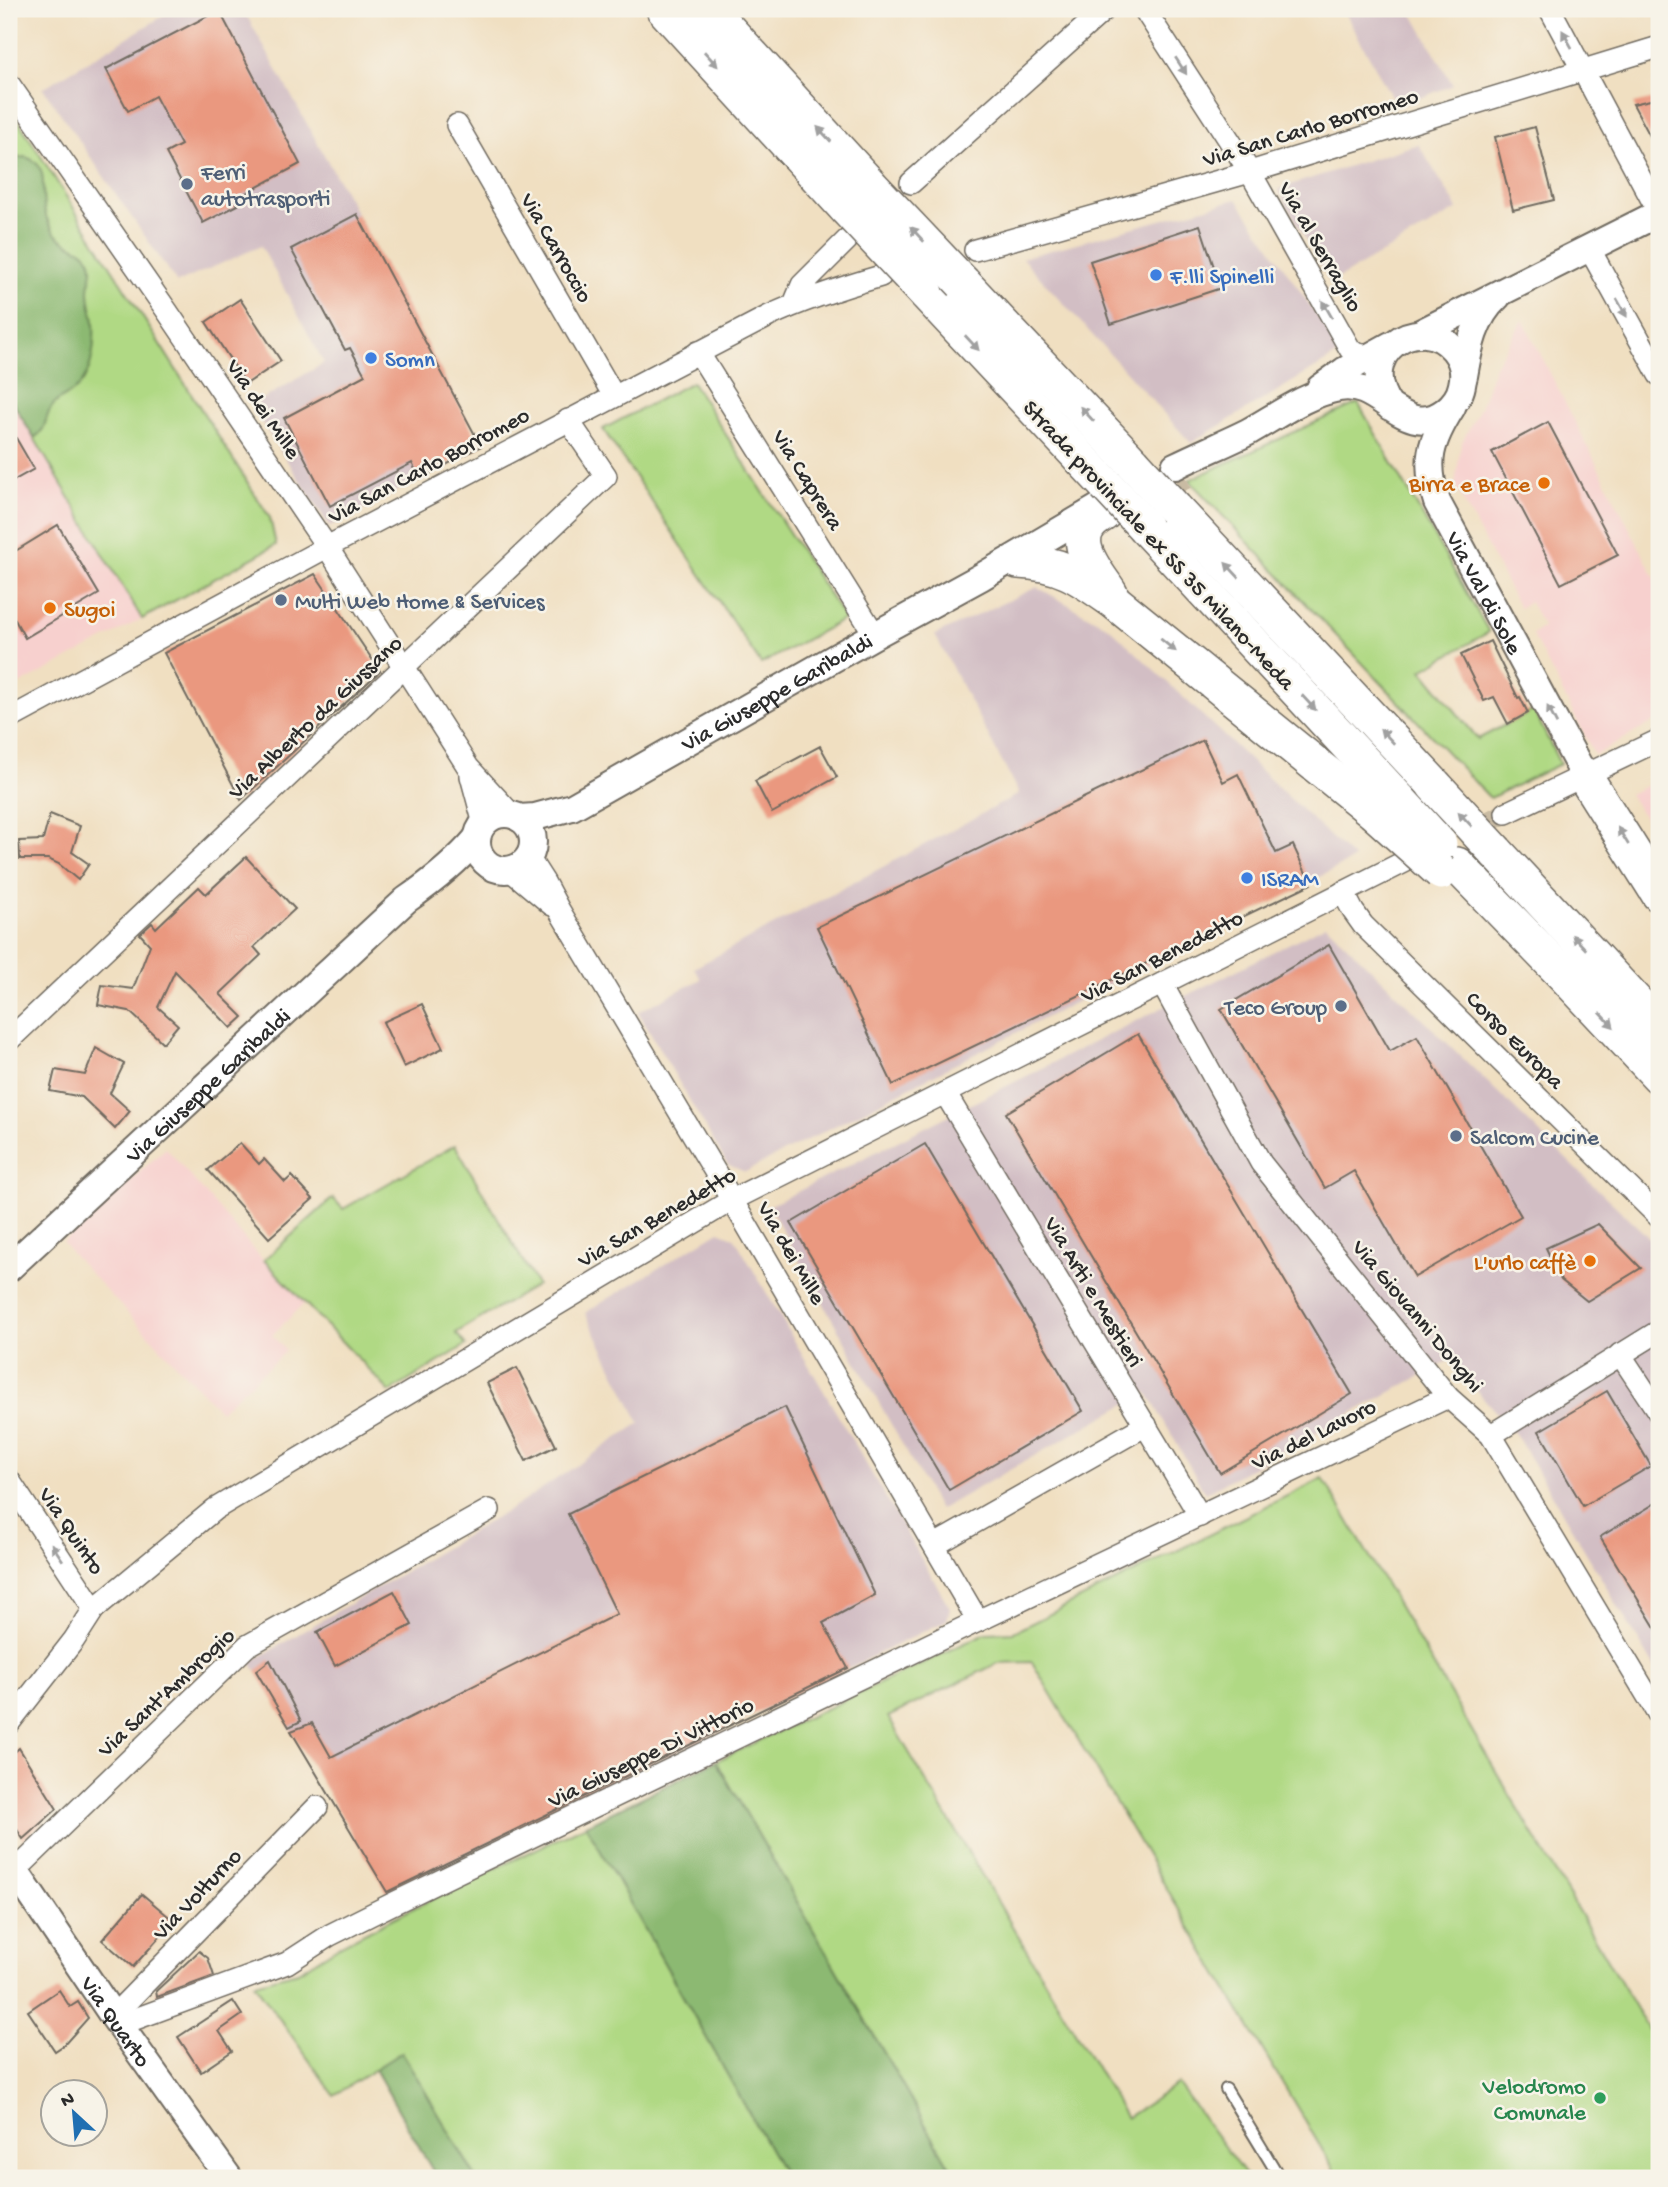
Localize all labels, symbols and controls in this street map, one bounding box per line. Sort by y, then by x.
one-way arrow [1561,30,1573,49]
one-way arrow [702,50,718,67]
one-way arrow [1175,56,1188,76]
street label: Via San Carlo Borromeo [1199,84,1422,175]
one-way arrow [816,126,832,143]
place label: Ferri autotrasporti [200,161,330,214]
marker: Ferri autotrasporti [179,176,195,192]
street label: Via al Serraglio [1270,177,1367,318]
street label: Via Carroccio [512,188,597,308]
one-way arrow [909,226,925,243]
place label: F.lli Spinelli [1169,265,1274,292]
marker: F.lli Spinelli [1148,267,1164,283]
one-way arrow [1616,298,1628,317]
one-way arrow [1321,299,1333,318]
one-way arrow [964,334,980,351]
place label: Somn [385,348,435,375]
marker: Somn [363,350,379,366]
street label: Via dei Mille [218,354,306,466]
street label: Strada provinciale ex SS 35 Milano-Meda [1016,396,1300,698]
street label: Via San Carlo Borromeo [324,403,535,532]
one-way arrow [1079,406,1095,423]
street label: Via Caprera [764,425,848,537]
place label: Birra e Brace [1408,473,1531,500]
marker: Birra e Brace [1536,475,1552,491]
street label: Via Val di Sole [1438,527,1527,661]
one-way arrow [1223,561,1240,578]
place label: Multi Web Home & Services [295,590,545,617]
marker: Multi Web Home & Services [273,592,289,608]
place label: Sugoi [64,598,115,625]
marker: Sugoi [42,600,58,616]
street label: Via Giuseppe Garibaldi [676,629,878,760]
street label: Via Alberto da Giussano [223,631,409,807]
one-way arrow [1159,637,1177,652]
one-way arrow [1300,694,1317,711]
one-way arrow [1546,705,1558,725]
one-way arrow [1380,728,1396,745]
one-way arrow [1457,811,1473,828]
one-way arrow [1616,826,1629,846]
place label: ISRAM [1261,868,1320,895]
marker: ISRAM [1239,870,1255,886]
street label: Via San Benedetto [1076,906,1248,1011]
one-way arrow [1571,933,1588,950]
street label: Corso Europa [1459,987,1569,1097]
place label: Teco Group [1222,996,1327,1023]
marker: Teco Group [1333,998,1349,1014]
street label: Via Giuseppe Garibaldi [120,1004,298,1171]
one-way arrow [1599,1011,1615,1029]
place label: Salcom Cucine [1470,1126,1600,1153]
marker: Salcom Cucine [1448,1128,1464,1144]
street label: Via San Benedetto [573,1163,742,1276]
street label: Via dei Mille [749,1196,831,1311]
street label: Via Arti e Mestieri [1036,1212,1147,1373]
street label: Via Giovanni Donghi [1344,1235,1488,1399]
place label: L'urlo caffè [1474,1251,1577,1278]
marker: L'urlo caffè [1582,1253,1598,1269]
street label: Via del Lavoro [1247,1394,1381,1478]
street label: Via Quinto [31,1482,109,1581]
one-way arrow [50,1542,63,1562]
street label: Via Sant'Ambrogio [92,1623,242,1765]
street label: Via Giuseppe Di Vittorio [543,1693,759,1816]
street label: Via Volturno [147,1844,249,1948]
street label: Via Quarto [73,1971,155,2073]
place label: Velodromo Comunale [1482,2075,1587,2128]
north arrow [38,2078,108,2148]
text: N [57,2088,79,2114]
marker: Velodromo Comunale [1592,2090,1608,2106]

